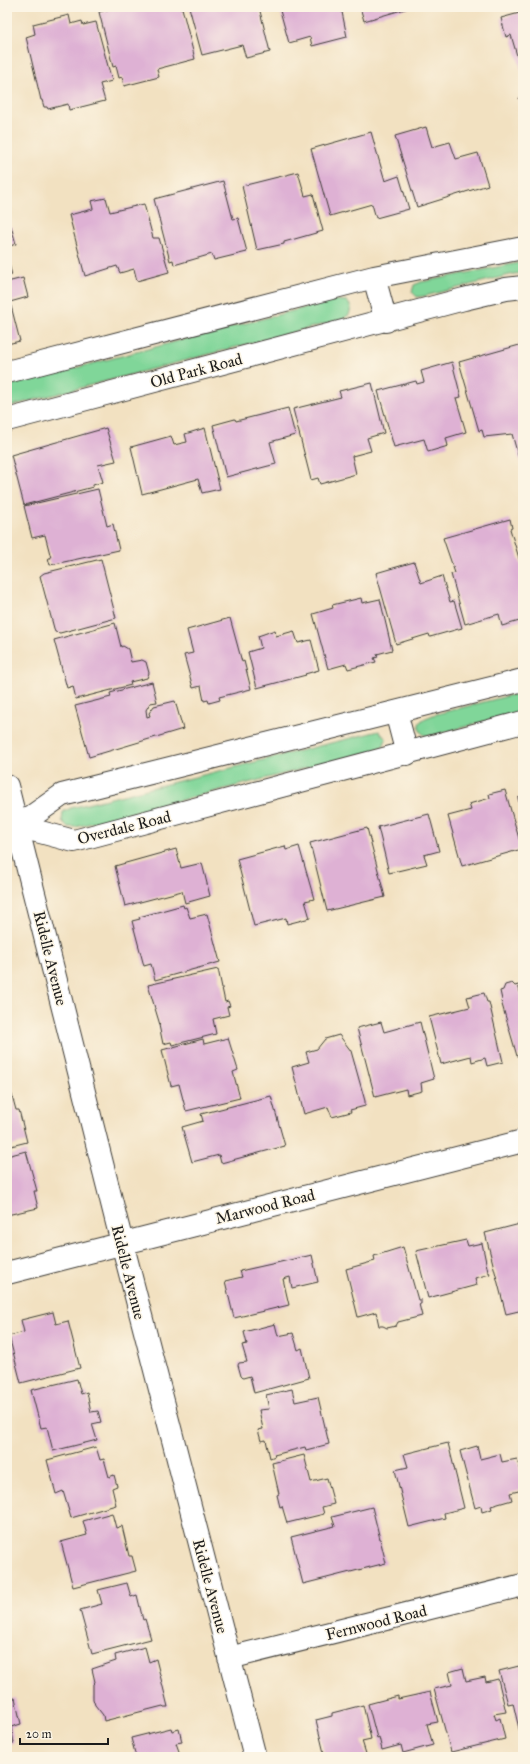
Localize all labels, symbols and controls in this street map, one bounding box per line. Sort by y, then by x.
street label: Old Park Road [148,349,244,392]
street label: Overdale Road [75,807,173,848]
street label: Ridelle Avenue [30,909,72,1008]
street label: Marwood Road [213,1185,317,1228]
street label: Ridelle Avenue [108,1223,150,1322]
street label: Ridelle Avenue [189,1537,232,1636]
street label: Fernwood Road [324,1601,429,1644]
scale bar [20,1720,108,1746]
text: 20 m [26,1727,52,1741]

